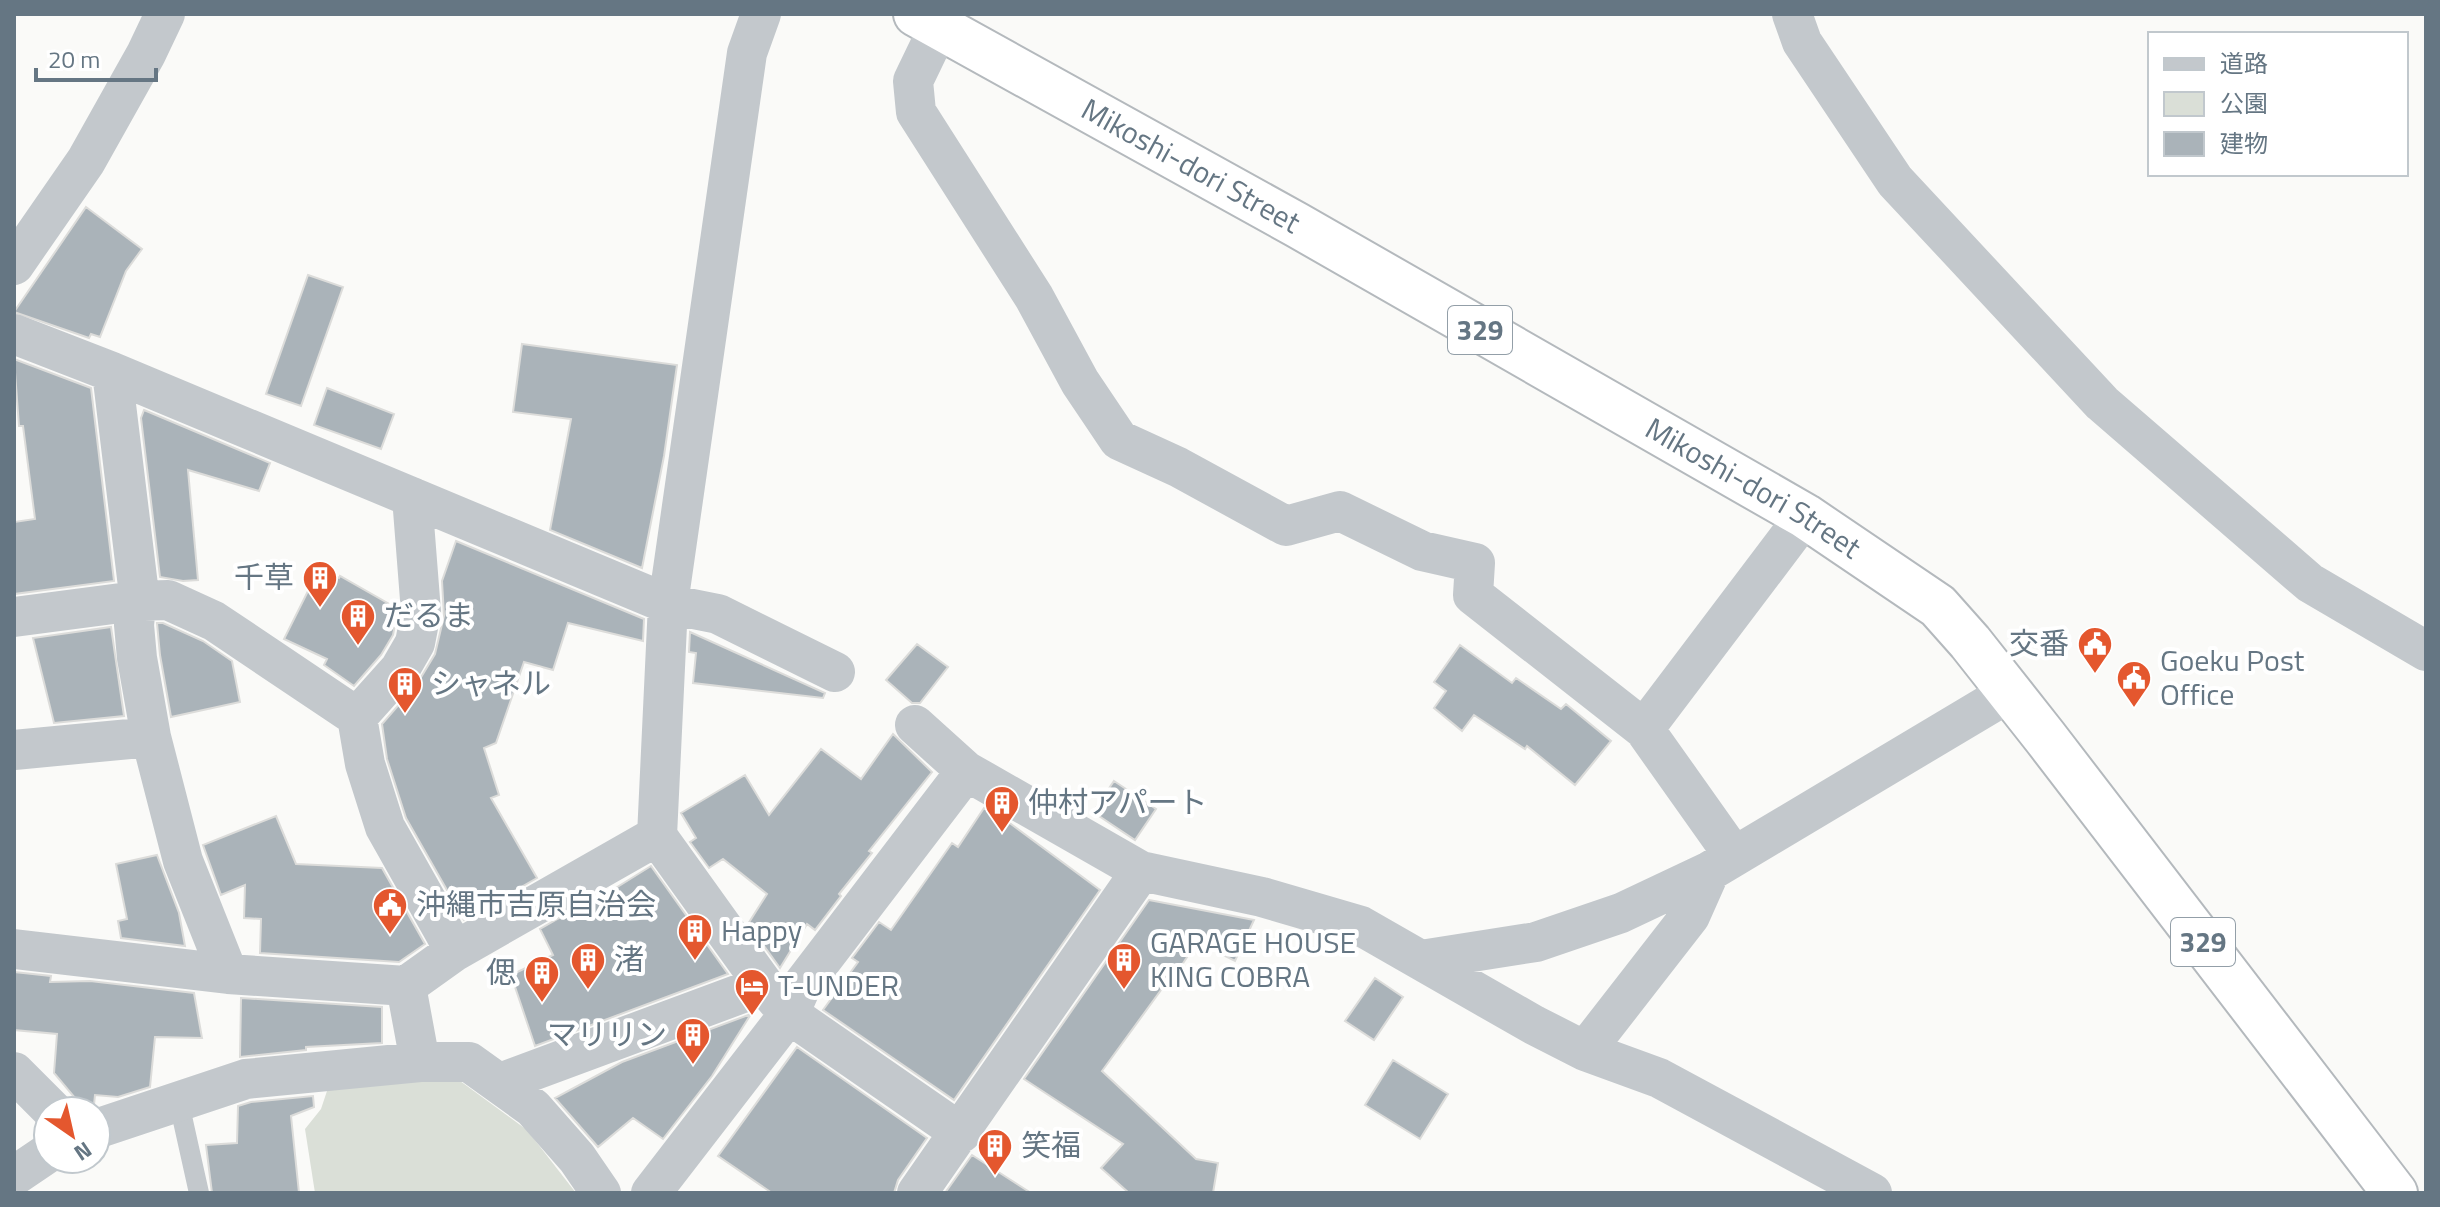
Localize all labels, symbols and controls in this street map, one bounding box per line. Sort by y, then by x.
scale bar [36,32,156,82]
legend [2148,32,2408,176]
text: 20 m [48,41,100,77]
text: 道路 [2220,45,2268,81]
text: 公園 [2220,85,2268,121]
street label: Mikoshi-dori Street [1073,86,1309,245]
text: 建物 [2220,125,2268,161]
road number: 329 [1448,306,1512,354]
street label: Mikoshi-dori Street [1637,405,1871,570]
place label: 千草 [234,554,294,600]
building icon: 千草 [301,559,339,609]
place label: だるま [384,592,474,638]
building icon: だるま [339,597,377,647]
place label: 交番 [2009,620,2069,666]
public building icon: 交番 [2076,625,2114,675]
place label: Goeku Post Office [2160,637,2305,717]
public building icon: Goeku Post Office [2115,659,2153,709]
place label: シャネル [431,660,551,706]
building icon: シャネル [386,665,424,715]
place label: 仲村アパート [1028,779,1207,825]
building icon: 仲村アパート [983,784,1021,834]
place label: 沖縄市吉原自治会 [416,881,656,927]
public building icon: 沖縄市吉原自治会 [371,886,409,936]
place label: Happy [721,907,802,953]
building icon: Happy [676,912,714,962]
road number: 329 [2171,918,2235,966]
place label: GARAGE HOUSE KING COBRA [1150,919,1356,999]
place label: 渚 [614,936,644,982]
building icon: 渚 [569,941,607,991]
building icon: GARAGE HOUSE KING COBRA [1105,941,1143,991]
place label: 偲 [486,949,516,995]
building icon: 偲 [523,954,561,1004]
place label: T-UNDER [778,962,899,1008]
hotel icon: T-UNDER [733,967,771,1017]
place label: マリリン [547,1011,667,1057]
building icon: マリリン [674,1016,712,1066]
north arrow [32,1095,112,1175]
place label: 笑福 [1021,1122,1081,1168]
building icon: 笑福 [976,1127,1014,1177]
text: N [67,1133,99,1170]

